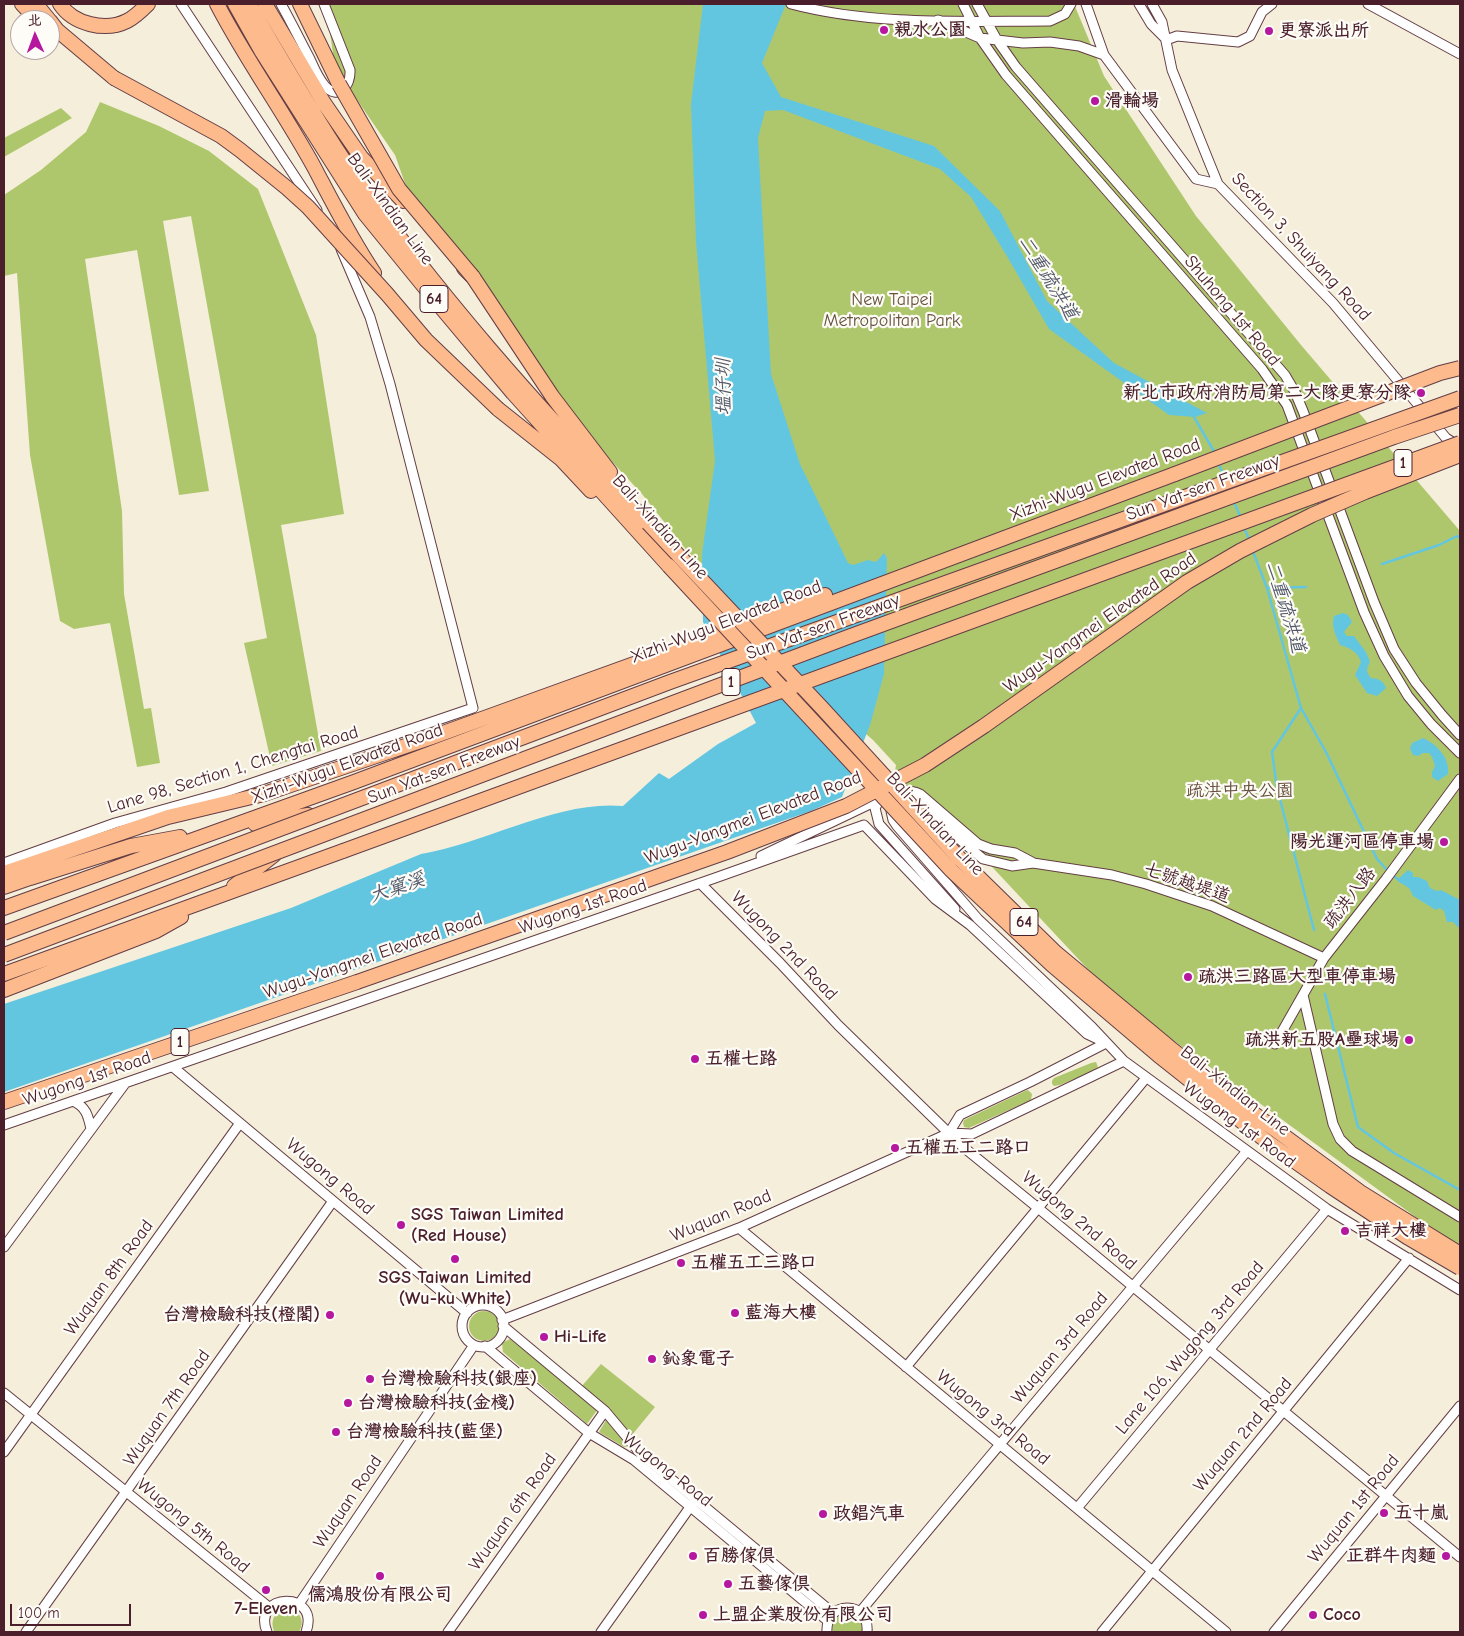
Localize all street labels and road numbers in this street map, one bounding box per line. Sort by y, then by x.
street label: Bali-Xindian Line [342,149,438,269]
street label: Section 3, Shuiyang Road [1227,168,1375,326]
street label: Shuhong 1st Road [1179,251,1285,371]
road number: 64 [420,286,448,312]
street label: Xizhi-Wugu Elevated Road [1007,434,1203,526]
road number: 1 [1394,449,1412,476]
street label: Sun Yat-sen Freeway [1123,450,1283,526]
street label: Bali-Xindian Line [607,470,713,584]
street label: Wugu-Yangmei Elevated Road [999,548,1201,698]
street label: Xizhi-Wugu Elevated Road [628,576,824,668]
street label: Sun Yat-sen Freeway [743,589,903,665]
road number: 1 [722,669,740,696]
street label: Xizhi-Wugu Elevated Road [248,719,446,809]
street label: Lane 98, Section 1, Chengtai Road [105,721,361,819]
street label: Sun Yat-sen Freeway [365,731,523,809]
street label: Wugu-Yangmei Elevated Road [642,767,864,869]
street label: Bali-Xindian Line [882,768,988,880]
street label: 七號越堤道 [1141,858,1233,908]
street label: 疏洪八路 [1319,863,1381,933]
street label: Wugong 1st Road [516,875,650,939]
street label: Wugong 2nd Road [727,887,841,1005]
street label: Wugu-Yangmei Elevated Road [261,908,485,1004]
road number: 64 [1010,909,1038,936]
road number: 1 [171,1028,189,1056]
street label: Bali-Xindian Line [1176,1042,1294,1140]
street label: Wugong 1st Road [20,1047,154,1111]
street label: Wugong 1st Road [1178,1077,1300,1173]
street label: Wugong Road [282,1134,378,1220]
street label: Wugong 2nd Road [1017,1167,1141,1275]
street label: Wuquan Road [667,1185,775,1247]
street label: Wuquan 8th Road [60,1216,158,1340]
street label: Lane 106, Wugong 3rd Road [1111,1257,1269,1439]
street label: Wuquan 3rd Road [1007,1288,1113,1408]
street label: Wuquan 7th Road [119,1346,215,1470]
street label: Wugong 3rd Road [932,1366,1054,1470]
street label: Wuquan 2nd Road [1189,1374,1297,1496]
street label: Wugong Road [618,1428,716,1512]
street label: Wuquan 6th Road [465,1449,561,1575]
street label: Wuquan 1st Road [1304,1450,1404,1568]
street label: Wuquan Road [309,1451,387,1553]
street label: Wugong 5th Road [132,1474,254,1578]

